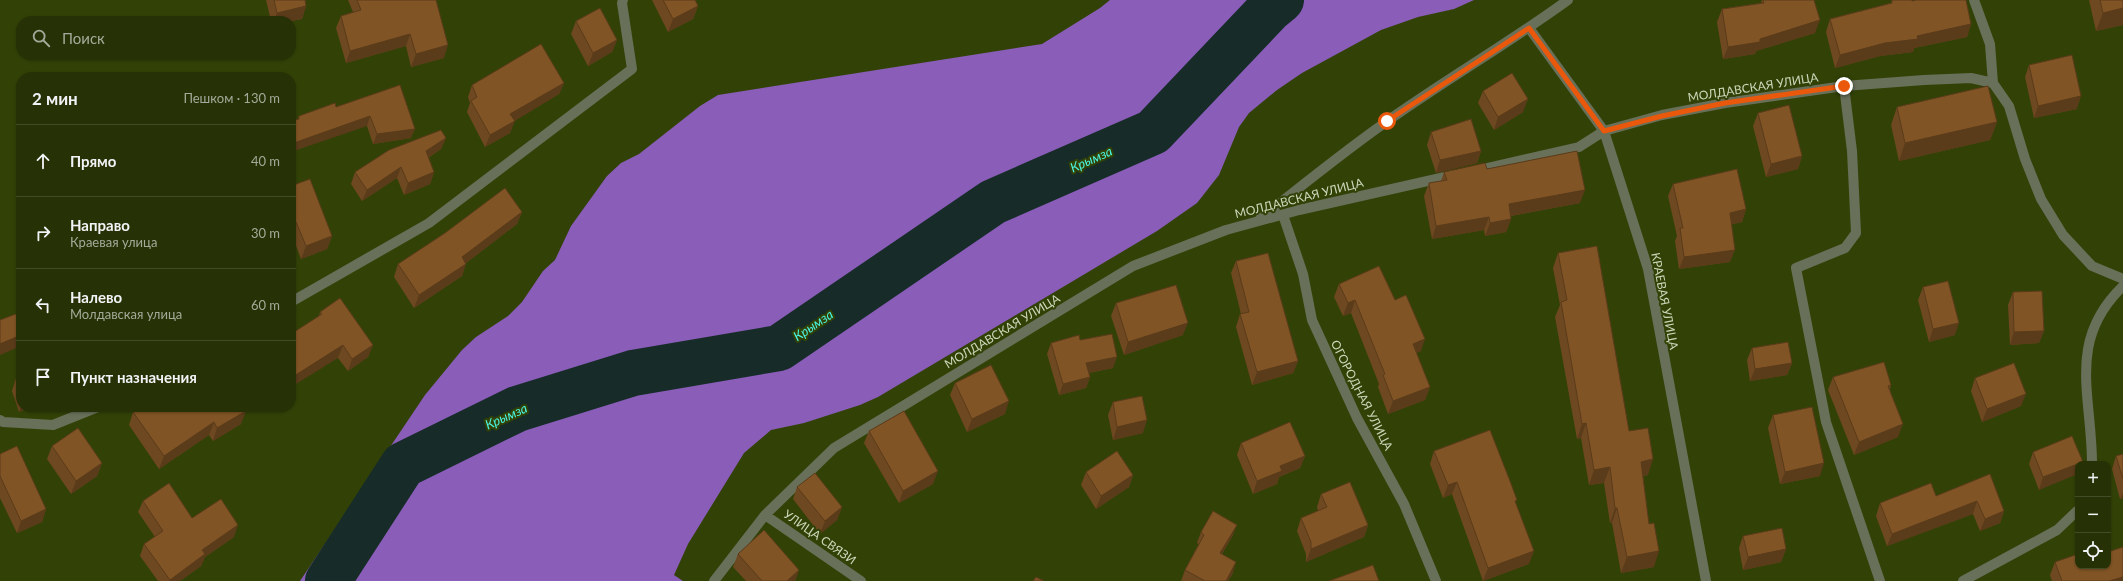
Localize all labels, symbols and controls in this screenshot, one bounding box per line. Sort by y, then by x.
search box [16,16,296,60]
icon: search [30,27,52,49]
text: Поиск [62,29,105,47]
street label: МОЛДАВСКАЯ УЛИЦА [1687,69,1820,105]
route end [1835,77,1853,95]
text: 2 мин [32,88,78,109]
text: Пешком · 130 m [183,90,280,106]
route start [1378,112,1396,130]
water label: Крымза [1067,142,1115,175]
icon: ahead [32,150,54,172]
text: Прямо [70,152,116,170]
text: 40 m [251,153,280,169]
street label: МОЛДАВСКАЯ УЛИЦА [1233,175,1366,221]
text: Направо [70,216,130,234]
icon: right [32,222,54,244]
text: 30 m [251,225,280,241]
text: Краевая улица [70,234,157,250]
street label: КРАЕВАЯ УЛИЦА [1648,251,1682,352]
text: Налево [70,288,122,306]
street label: МОЛДАВСКАЯ УЛИЦА [942,290,1063,371]
icon: left [32,294,54,316]
text: 60 m [251,297,280,313]
text: Молдавская улица [70,306,182,322]
water label: Крымза [790,306,836,344]
street label: ОГОРОДНАЯ УЛИЦА [1328,337,1397,453]
icon: arrive [32,366,54,388]
text: Пункт назначения [70,368,197,386]
water label: Крымза [482,399,530,432]
map controls [2075,461,2111,569]
button: + [2075,461,2111,497]
button: − [2075,497,2111,533]
street label: УЛИЦА СВЯЗИ [781,506,859,568]
button: locate [2075,533,2111,569]

